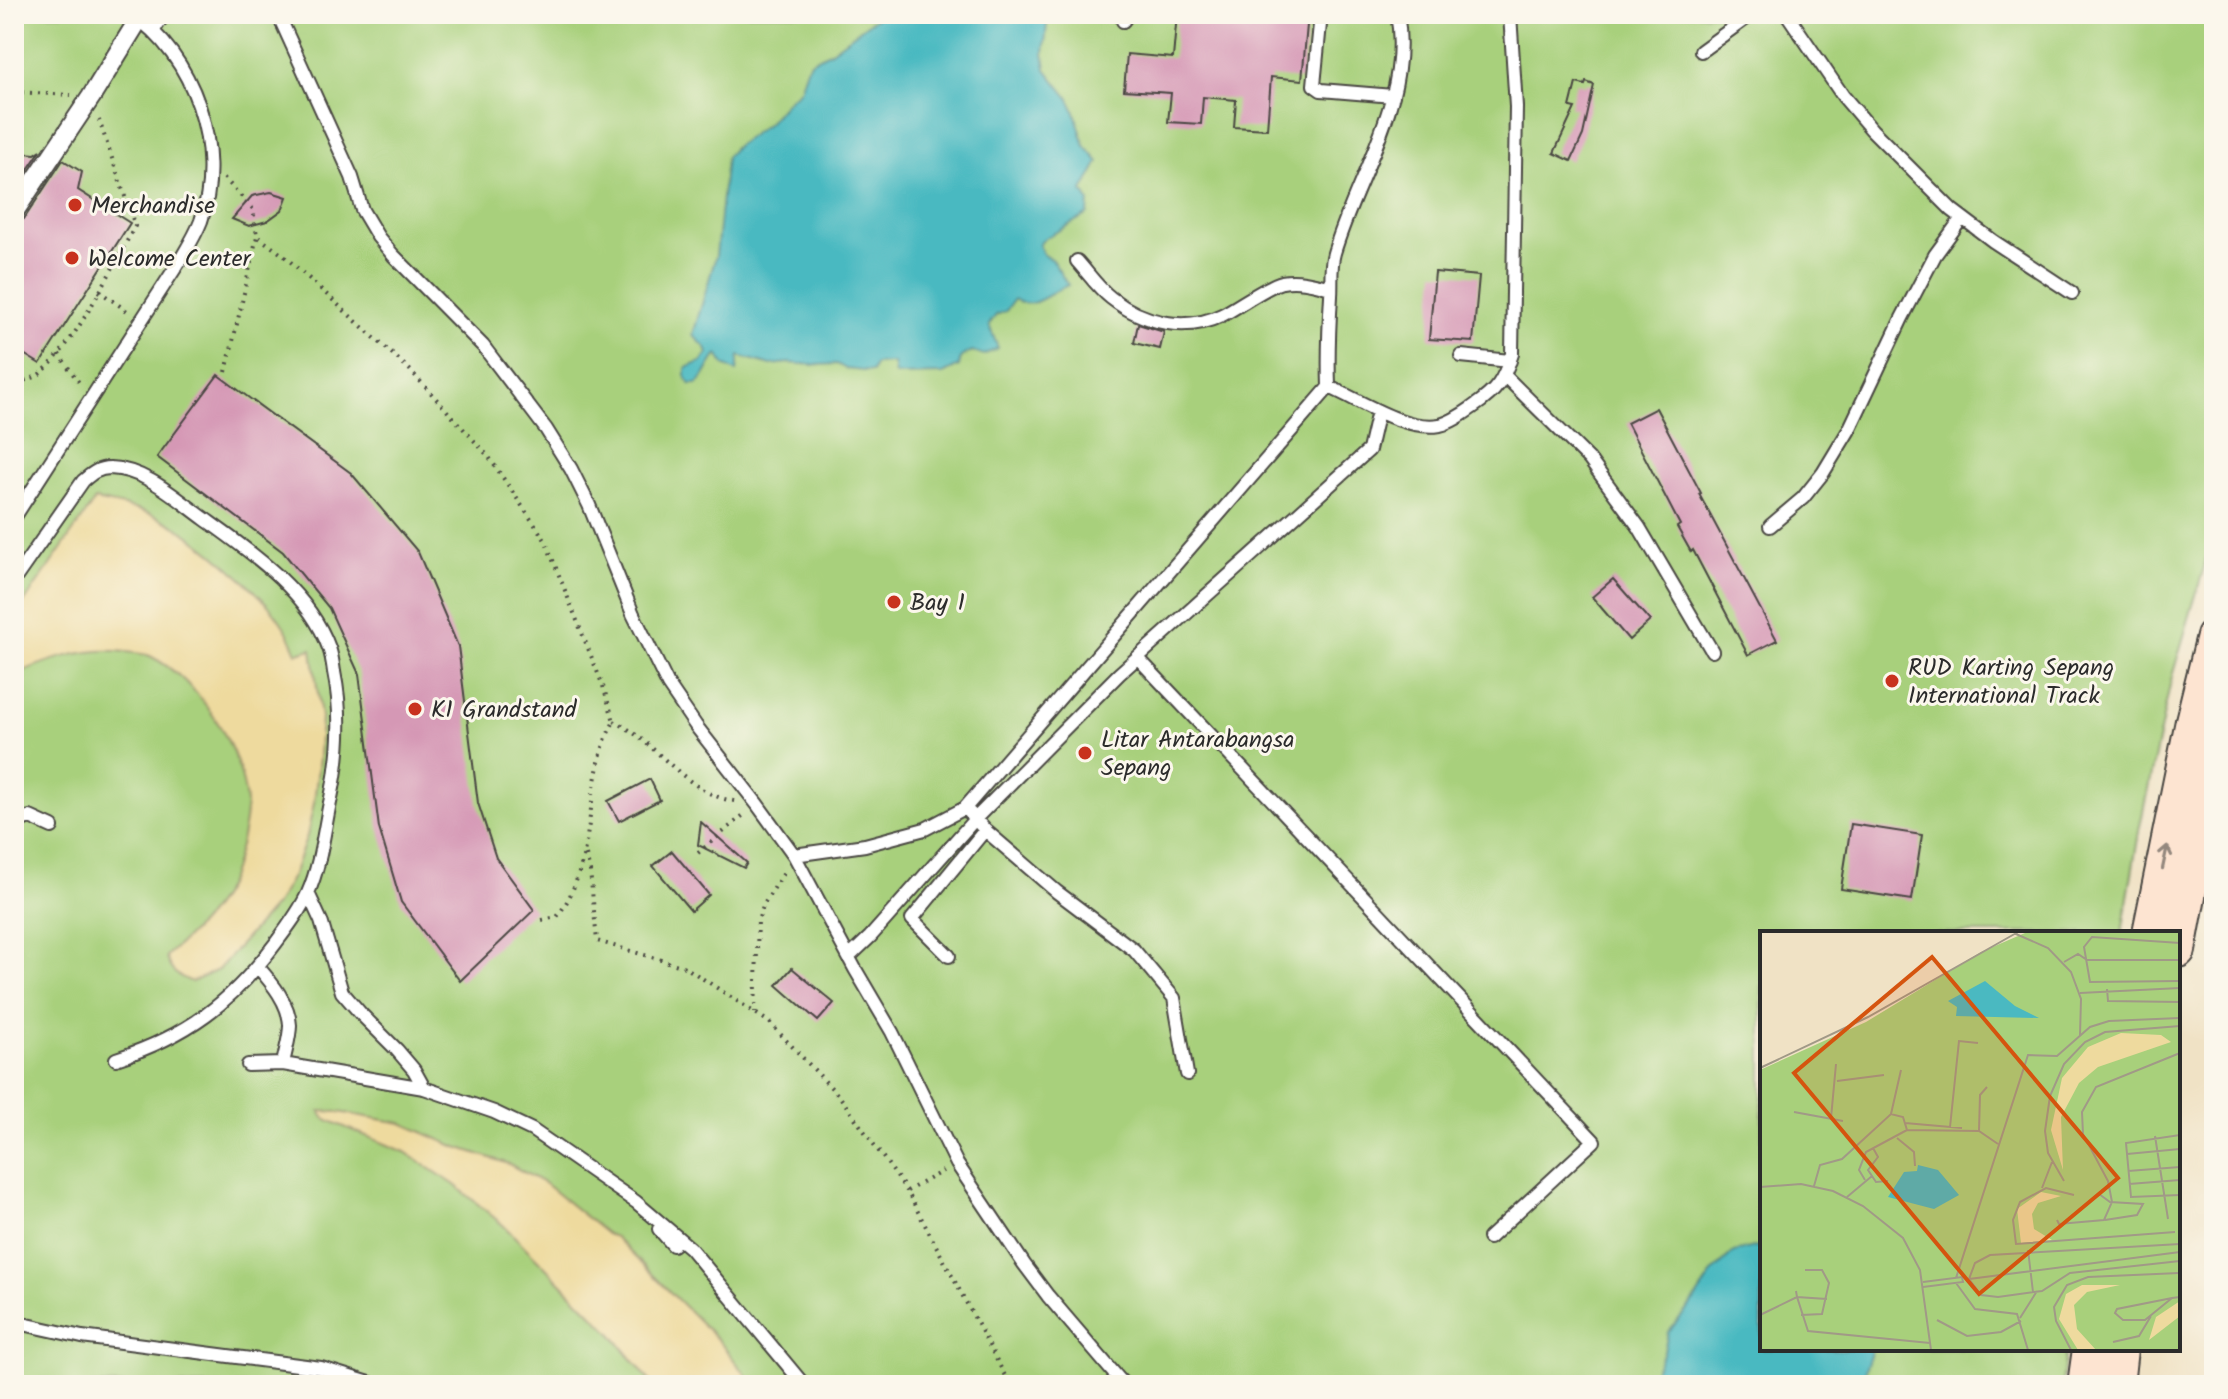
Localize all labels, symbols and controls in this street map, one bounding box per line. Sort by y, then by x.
place label: Merchandise [91,187,215,226]
marker: Merchandise [66,196,84,214]
place label: Welcome Center [88,240,253,279]
marker: Welcome Center [63,249,81,267]
place label: Bay 1 [910,584,965,623]
marker: Bay 1 [885,593,903,611]
place label: RUD Karting Sepang International Track [1908,649,2114,716]
marker: RUD Karting Sepang International Track [1883,672,1901,690]
place label: K1 Grandstand [431,691,578,730]
marker: K1 Grandstand [406,700,424,718]
place label: Litar Antarabangsa Sepang [1101,721,1295,788]
marker: Litar Antarabangsa Sepang [1076,744,1094,762]
one-way arrow [2158,844,2173,870]
inset map [1760,931,2180,1351]

